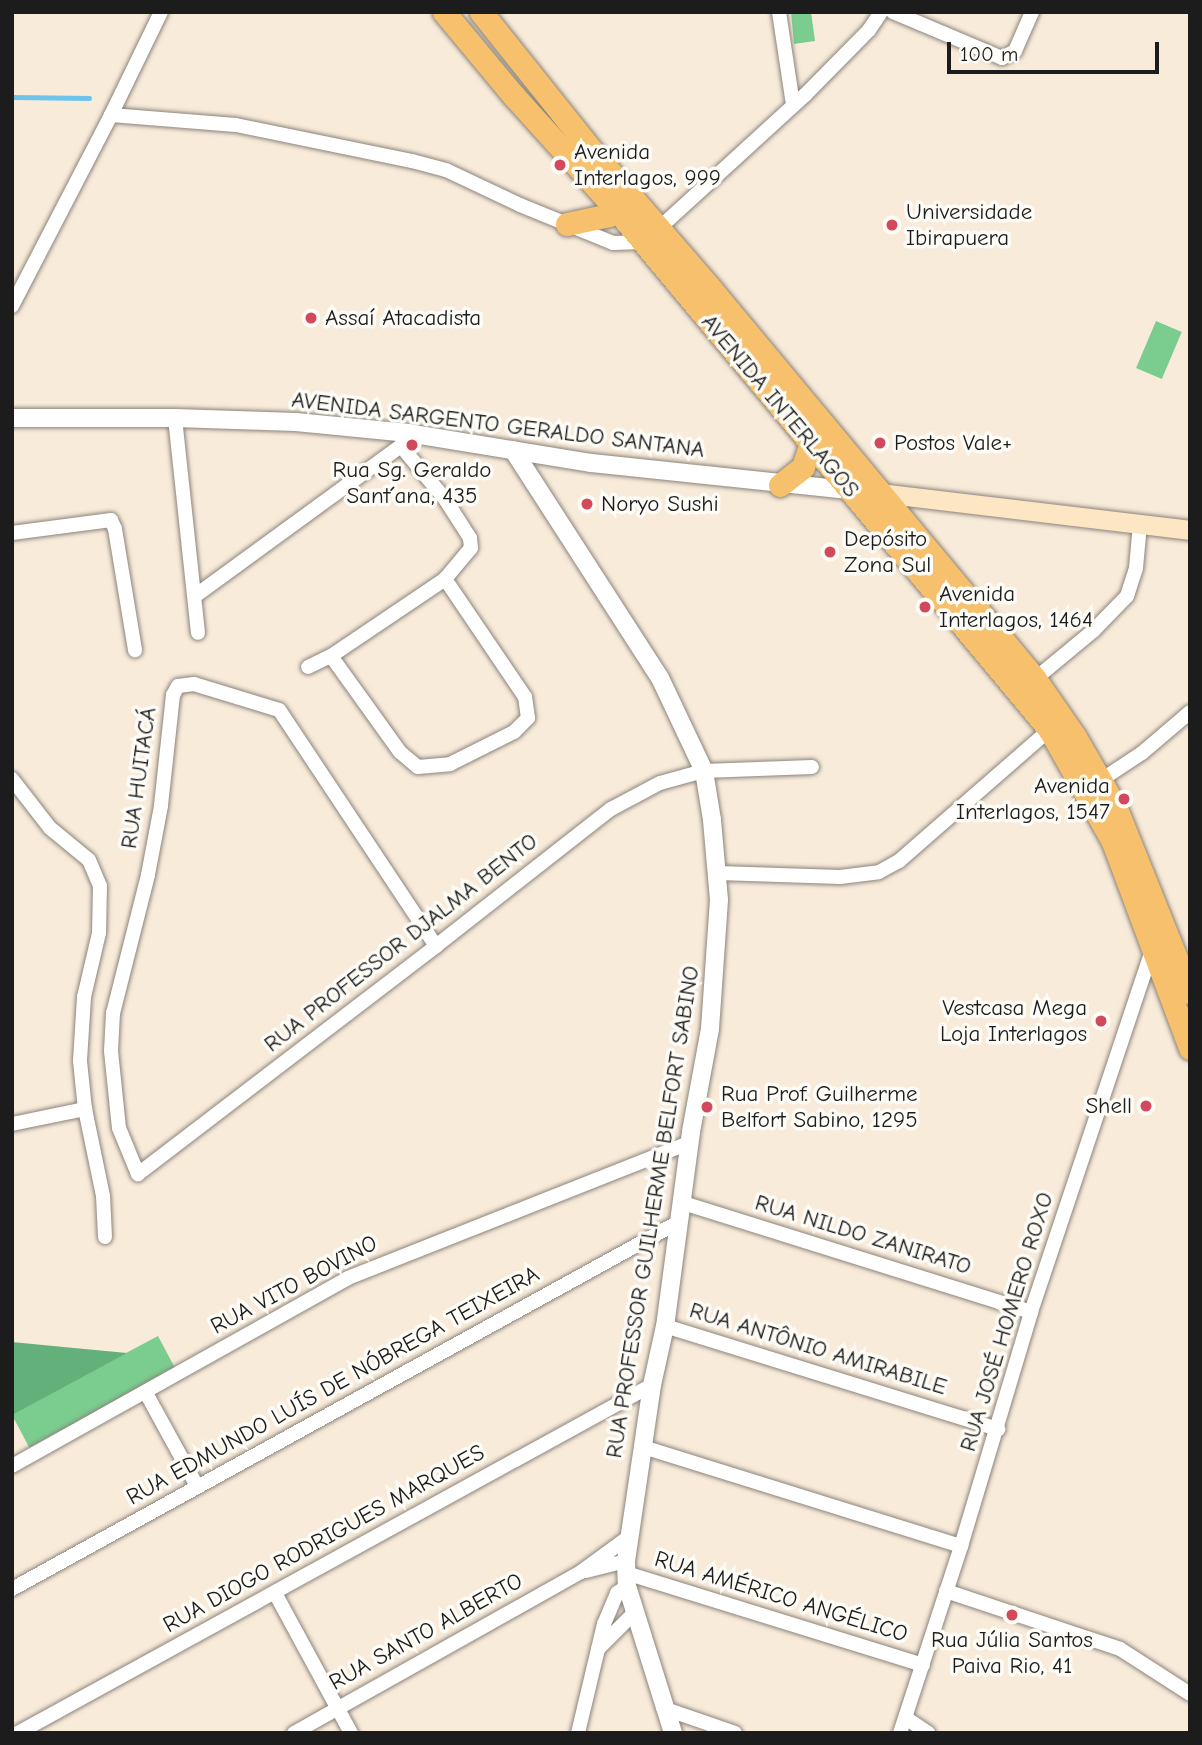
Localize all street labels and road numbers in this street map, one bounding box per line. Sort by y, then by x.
street label: AVENIDA INTERLAGOS [695,309,865,503]
street label: AVENIDA SARGENTO GERALDO SANTANA [290,386,706,464]
street label: RUA HUITACÁ [115,705,163,851]
street label: RUA PROFESSOR DJALMA BENTO [259,828,543,1058]
street label: RUA PROFESSOR GUILHERME BELFORT SABINO [600,964,706,1460]
street label: RUA NILDO ZANIRATO [752,1189,974,1281]
street label: RUA JOSÉ HOMERO ROXO [954,1189,1060,1455]
street label: RUA VITO BOVINO [206,1229,382,1341]
street label: RUA EDMUNDO LUÍS DE NÓBREGA TEIXEIRA [122,1261,544,1511]
street label: RUA ANTÔNIO AMIRABILE [686,1297,950,1401]
street label: RUA DIOGO RODRIGUES MARQUES [159,1439,489,1639]
street label: RUA AMÉRICO ANGÉLICO [651,1545,911,1649]
street label: RUA SANTO ALBERTO [324,1567,528,1697]

